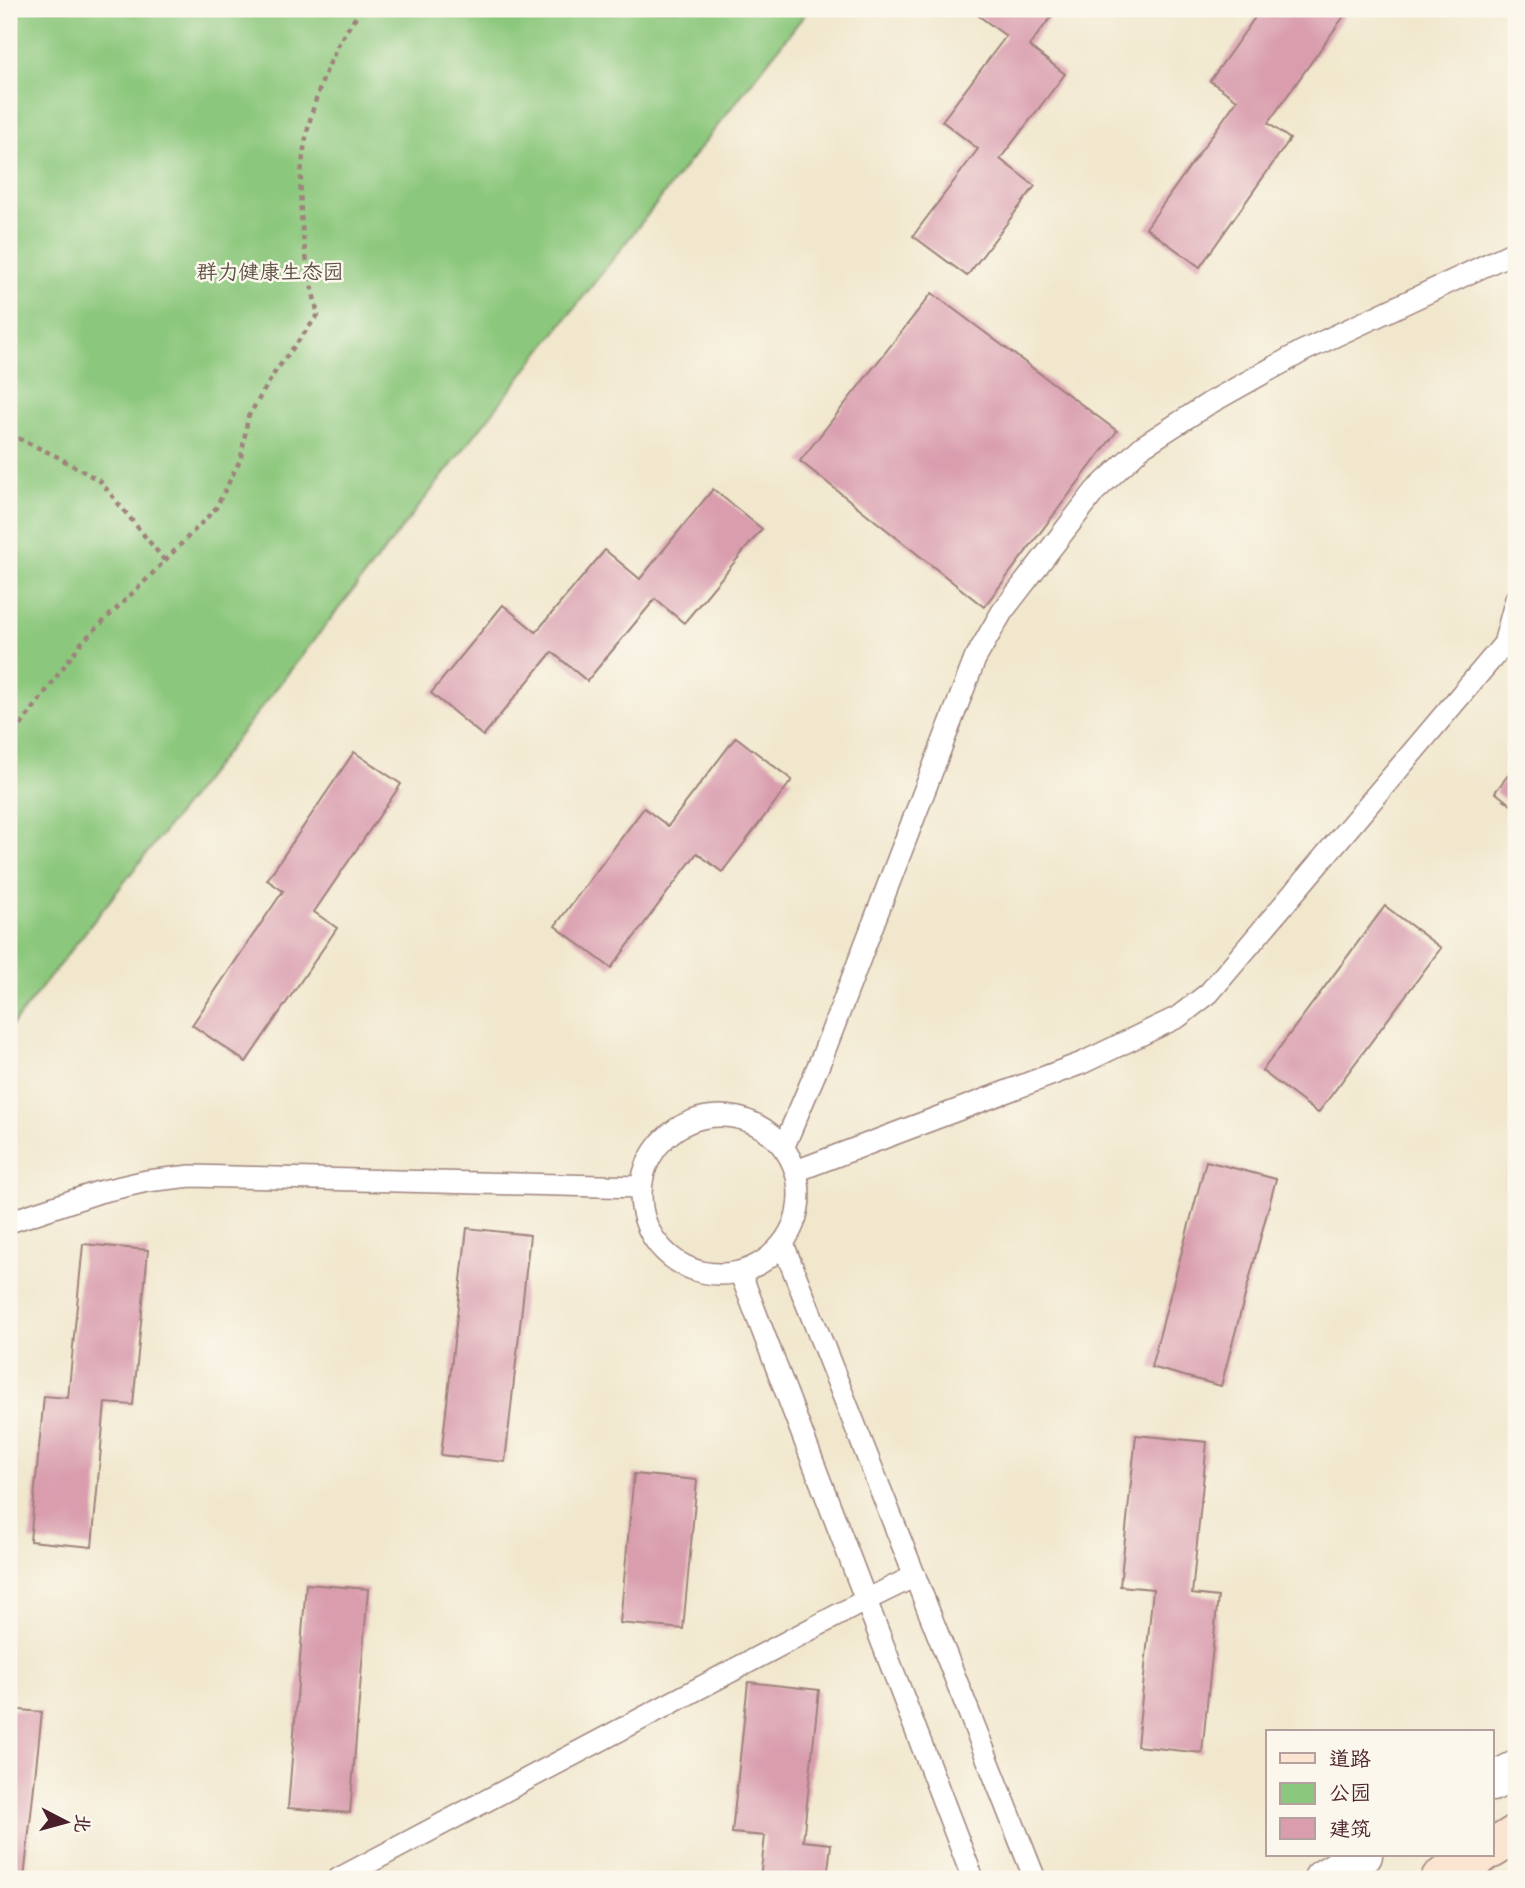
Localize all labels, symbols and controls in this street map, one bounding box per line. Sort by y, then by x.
park label: 群力健康生态园 [197,259,344,284]
legend [1266,1730,1494,1856]
text: 道路 [1329,1746,1371,1771]
text: 公园 [1329,1780,1371,1805]
north arrow [32,1786,102,1856]
text: 北 [70,1813,95,1834]
text: 建筑 [1329,1816,1371,1841]

